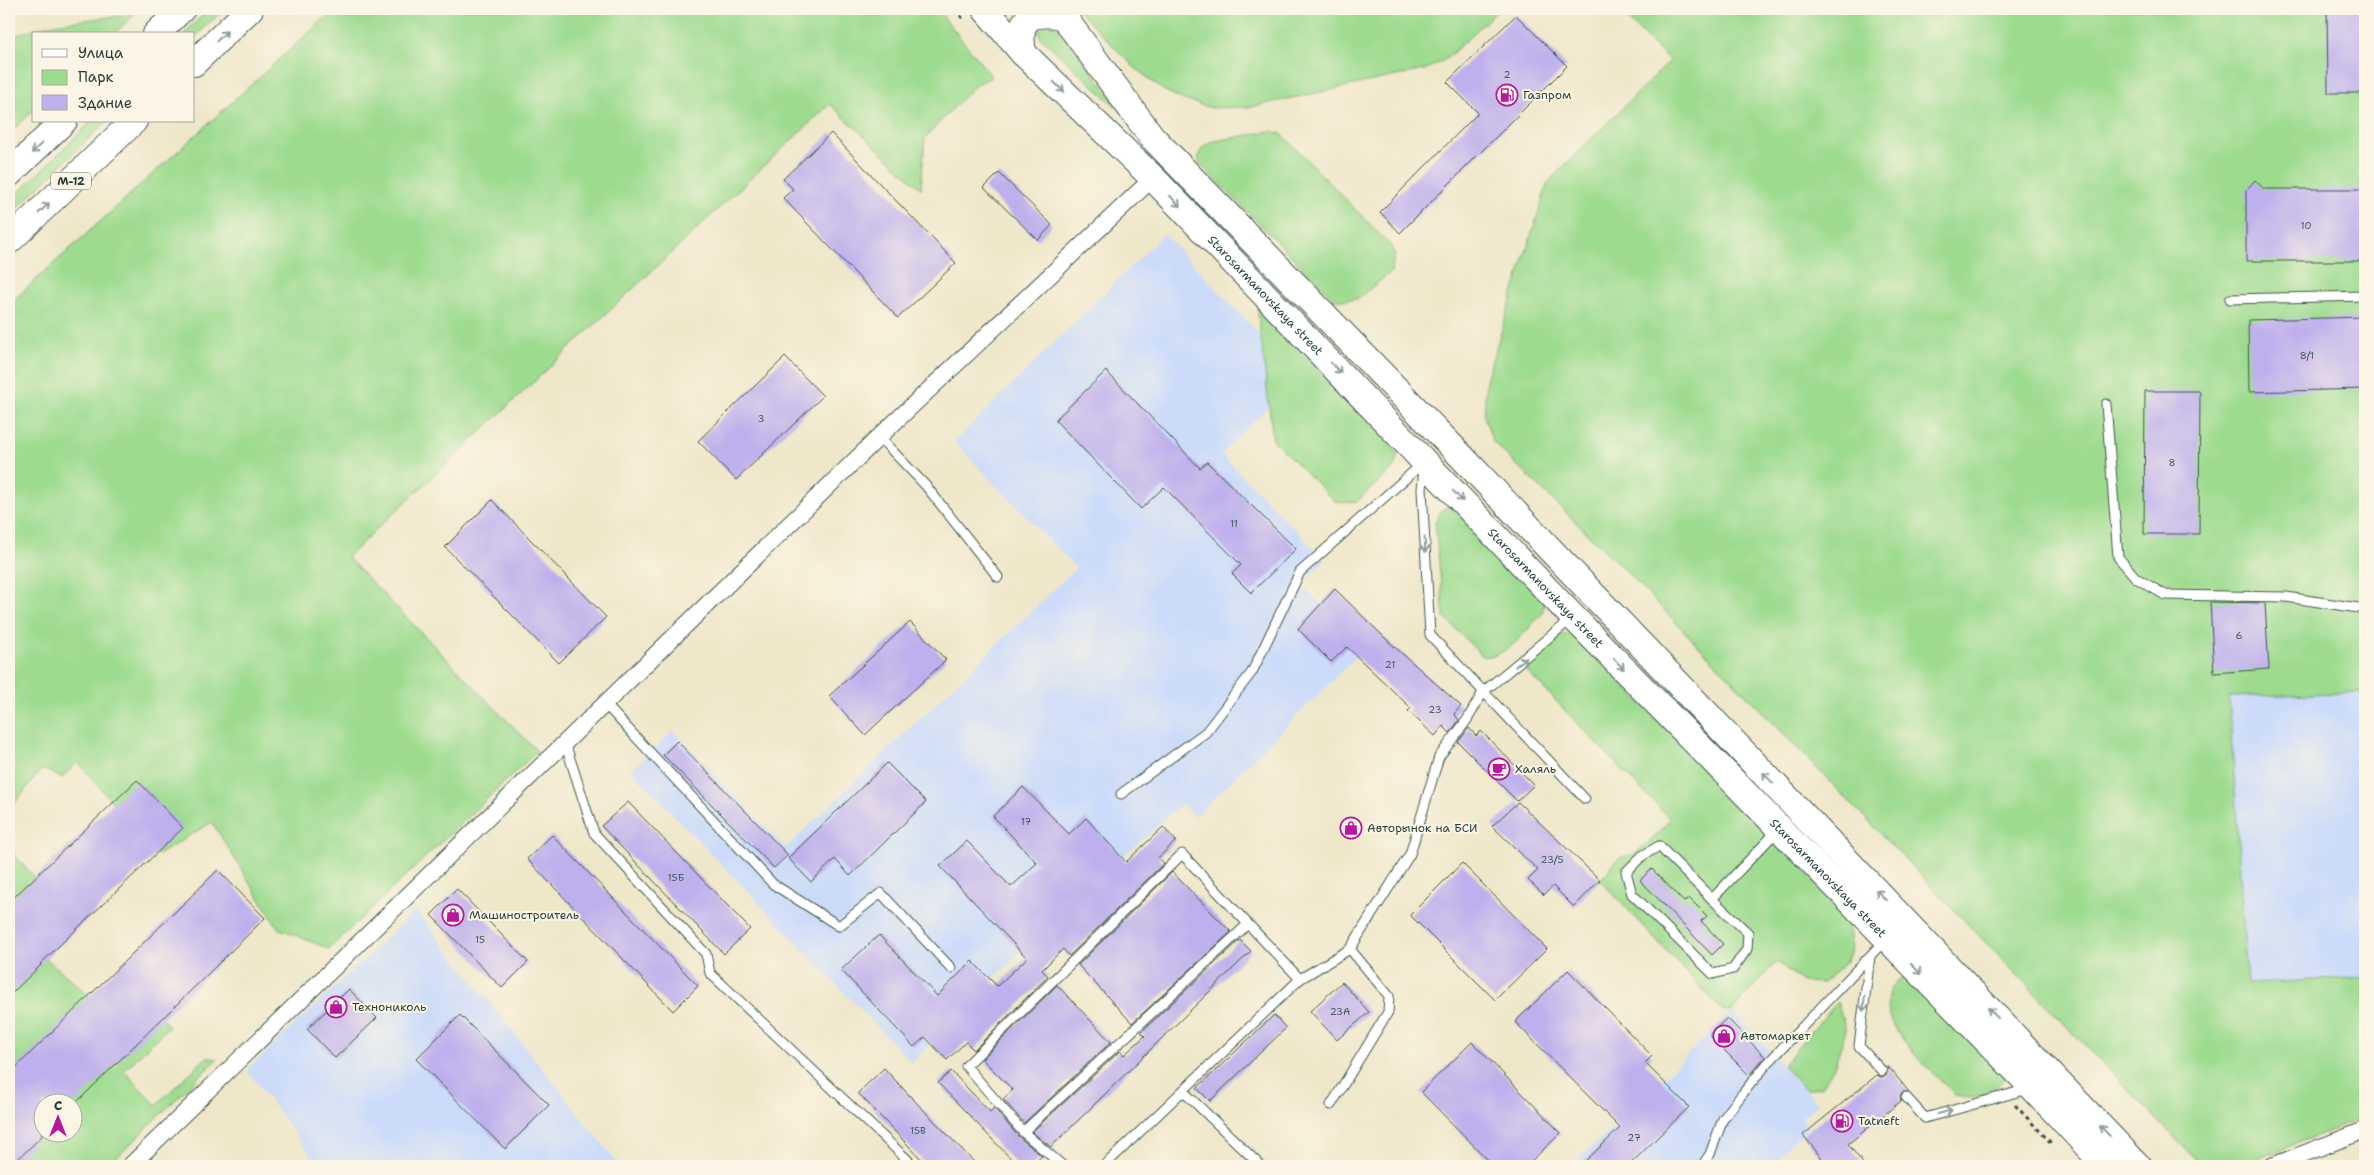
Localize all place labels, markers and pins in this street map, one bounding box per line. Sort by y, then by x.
fuel station icon: Газпром [1495,83,1519,107]
place label: Газпром [1523,87,1571,103]
cafe icon: Халяль [1487,757,1511,781]
place label: Халяль [1515,761,1556,777]
shop icon: Авторынок на БСИ [1339,816,1363,840]
place label: Авторынок на БСИ [1367,820,1478,836]
shop icon: Машиностроитель [441,903,465,927]
place label: Машиностроитель [469,907,579,923]
shop icon: Технониколь [324,995,348,1019]
place label: Технониколь [352,999,426,1015]
shop icon: Автомаркет [1712,1024,1736,1048]
place label: Автомаркет [1740,1028,1811,1044]
fuel station icon: Tatneft [1830,1109,1854,1133]
place label: Tatneft [1858,1113,1900,1129]

